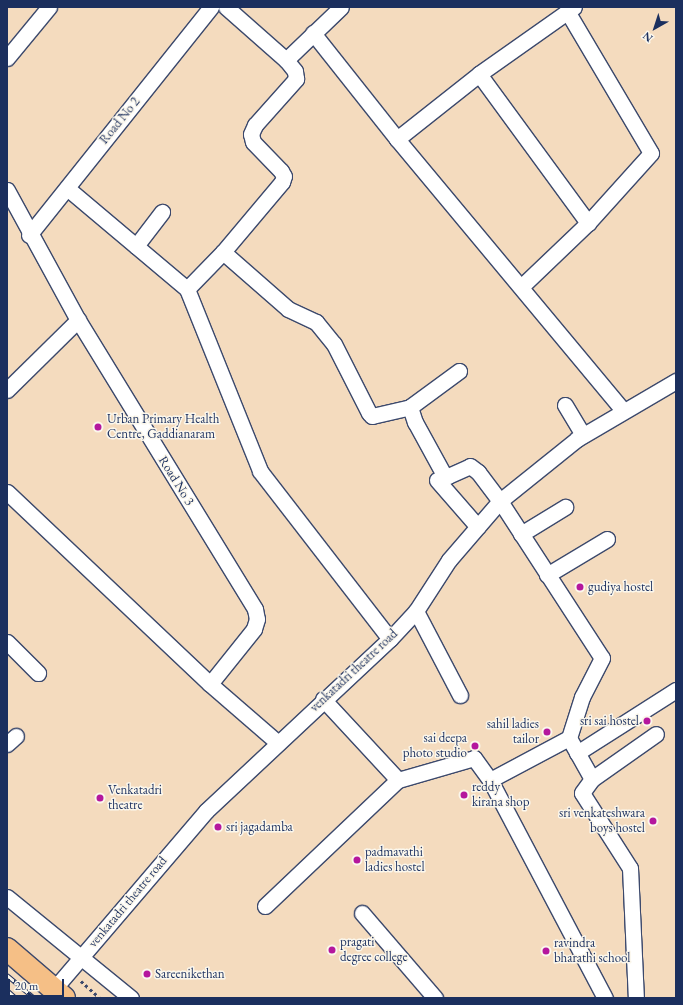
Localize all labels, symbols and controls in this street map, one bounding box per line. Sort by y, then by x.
north arrow [635,8,675,48]
text: N [640,29,655,46]
street label: Road No 2 [97,95,143,147]
place label: Urban Primary Health Centre, Gaddianaram [107,412,219,443]
marker: Urban Primary Health Centre, Gaddianaram [92,421,104,433]
street label: Road No 3 [155,453,197,509]
place label: gudiya hostel [588,579,653,595]
marker: gudiya hostel [575,582,585,592]
street label: venkatadri theatre road [307,626,401,716]
place label: sri sai hostel [580,713,639,729]
marker: sri sai hostel [642,716,652,726]
place label: sahil ladies tailor [487,717,539,748]
marker: sahil ladies tailor [542,727,552,737]
place label: sai deepa photo studio [403,731,467,762]
marker: sai deepa photo studio [470,741,480,751]
place label: reddy kirana shop [472,780,530,811]
place label: Venkatadri theatre [108,783,162,814]
marker: reddy kirana shop [459,790,469,800]
marker: Venkatadri theatre [95,793,105,803]
place label: sri venkateshwara boys hostel [559,806,645,837]
marker: sri venkateshwara boys hostel [648,816,658,826]
place label: sri jagadamba [226,819,293,835]
marker: sri jagadamba [213,822,223,832]
place label: padmavathi ladies hostel [365,845,425,876]
street label: venkatadri theatre road [85,853,171,951]
marker: padmavathi ladies hostel [352,855,362,865]
place label: pragati degree college [340,935,408,966]
place label: ravindra bharathi school [554,936,630,967]
marker: pragati degree college [327,945,337,955]
marker: ravindra bharathi school [541,946,551,956]
place label: Sareenikethan [155,966,225,982]
marker: Sareenikethan [142,969,152,979]
scale bar [10,971,66,997]
text: 20 m [15,978,38,994]

